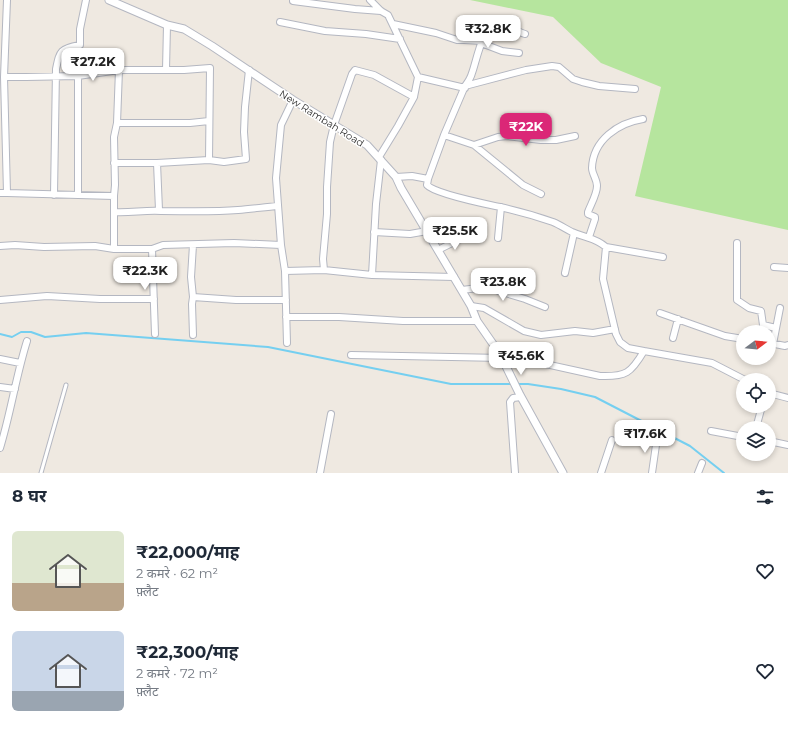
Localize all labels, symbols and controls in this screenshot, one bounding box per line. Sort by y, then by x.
pin: ₹32.8K [455,15,521,49]
text: ₹32.8K [465,20,511,36]
pin: ₹27.2K [60,48,126,82]
text: ₹27.2K [70,53,116,69]
street label: New Rambah Road [277,87,366,150]
pin: ₹22K [502,113,550,147]
text: ₹22K [509,118,543,134]
pin: ₹25.5K [422,217,488,251]
text: ₹25.5K [432,222,478,238]
pin: ₹22.3K [112,257,178,291]
text: ₹22.3K [122,262,168,278]
pin: ₹23.8K [470,268,536,302]
text: ₹23.8K [480,273,526,289]
north arrow [736,325,776,365]
map controls [736,325,776,461]
pin: ₹45.6K [488,342,554,376]
text: ₹45.6K [498,347,544,363]
button: locate [736,373,776,413]
pin: ₹17.6K [612,420,678,454]
button: layers [736,421,776,461]
text: ₹17.6K [623,425,667,441]
text: 8 घर [12,486,47,506]
icon: filters [754,486,776,508]
text: ₹22,000/माह [136,542,239,562]
icon: home [44,547,92,595]
icon: heart [754,560,776,582]
text: 2 कमरे · 62 m² [136,565,218,581]
text: फ़्लैट [136,583,159,599]
text: ₹22,300/माह [136,642,238,662]
icon: home [44,647,92,695]
icon: heart [754,660,776,682]
text: 2 कमरे · 72 m² [136,665,218,681]
text: फ़्लैट [136,683,159,699]

